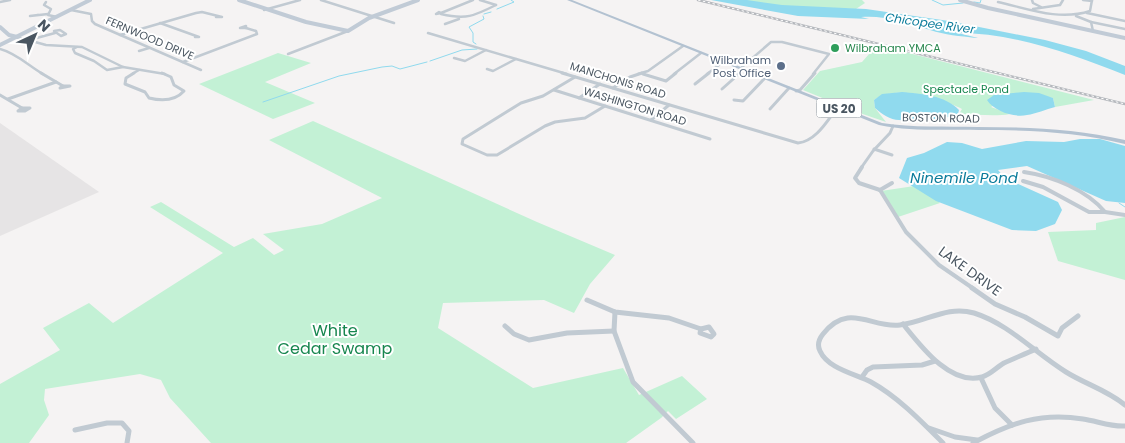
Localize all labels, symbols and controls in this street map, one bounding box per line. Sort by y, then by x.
water label: Chicopee River [884,8,976,38]
north arrow [10,10,60,60]
street label: FERNWOOD DRIVE [103,12,197,64]
text: N [33,15,55,36]
place label: Wilbraham YMCA [845,40,941,56]
marker: Wilbraham YMCA [829,42,841,54]
place label: Wilbraham Post Office [710,52,771,81]
street label: MANCHONIS ROAD [568,58,668,102]
marker: Wilbraham Post Office [775,60,787,72]
park label: Spectacle Pond [923,81,1009,97]
street label: WASHINGTON ROAD [581,83,689,129]
road number: US 20 [816,99,862,118]
street label: BOSTON ROAD [902,109,980,127]
water label: Ninemile Pond [910,167,1019,188]
street label: LAKE DRIVE [934,241,1006,301]
park label: White Cedar Swamp [278,319,393,360]

